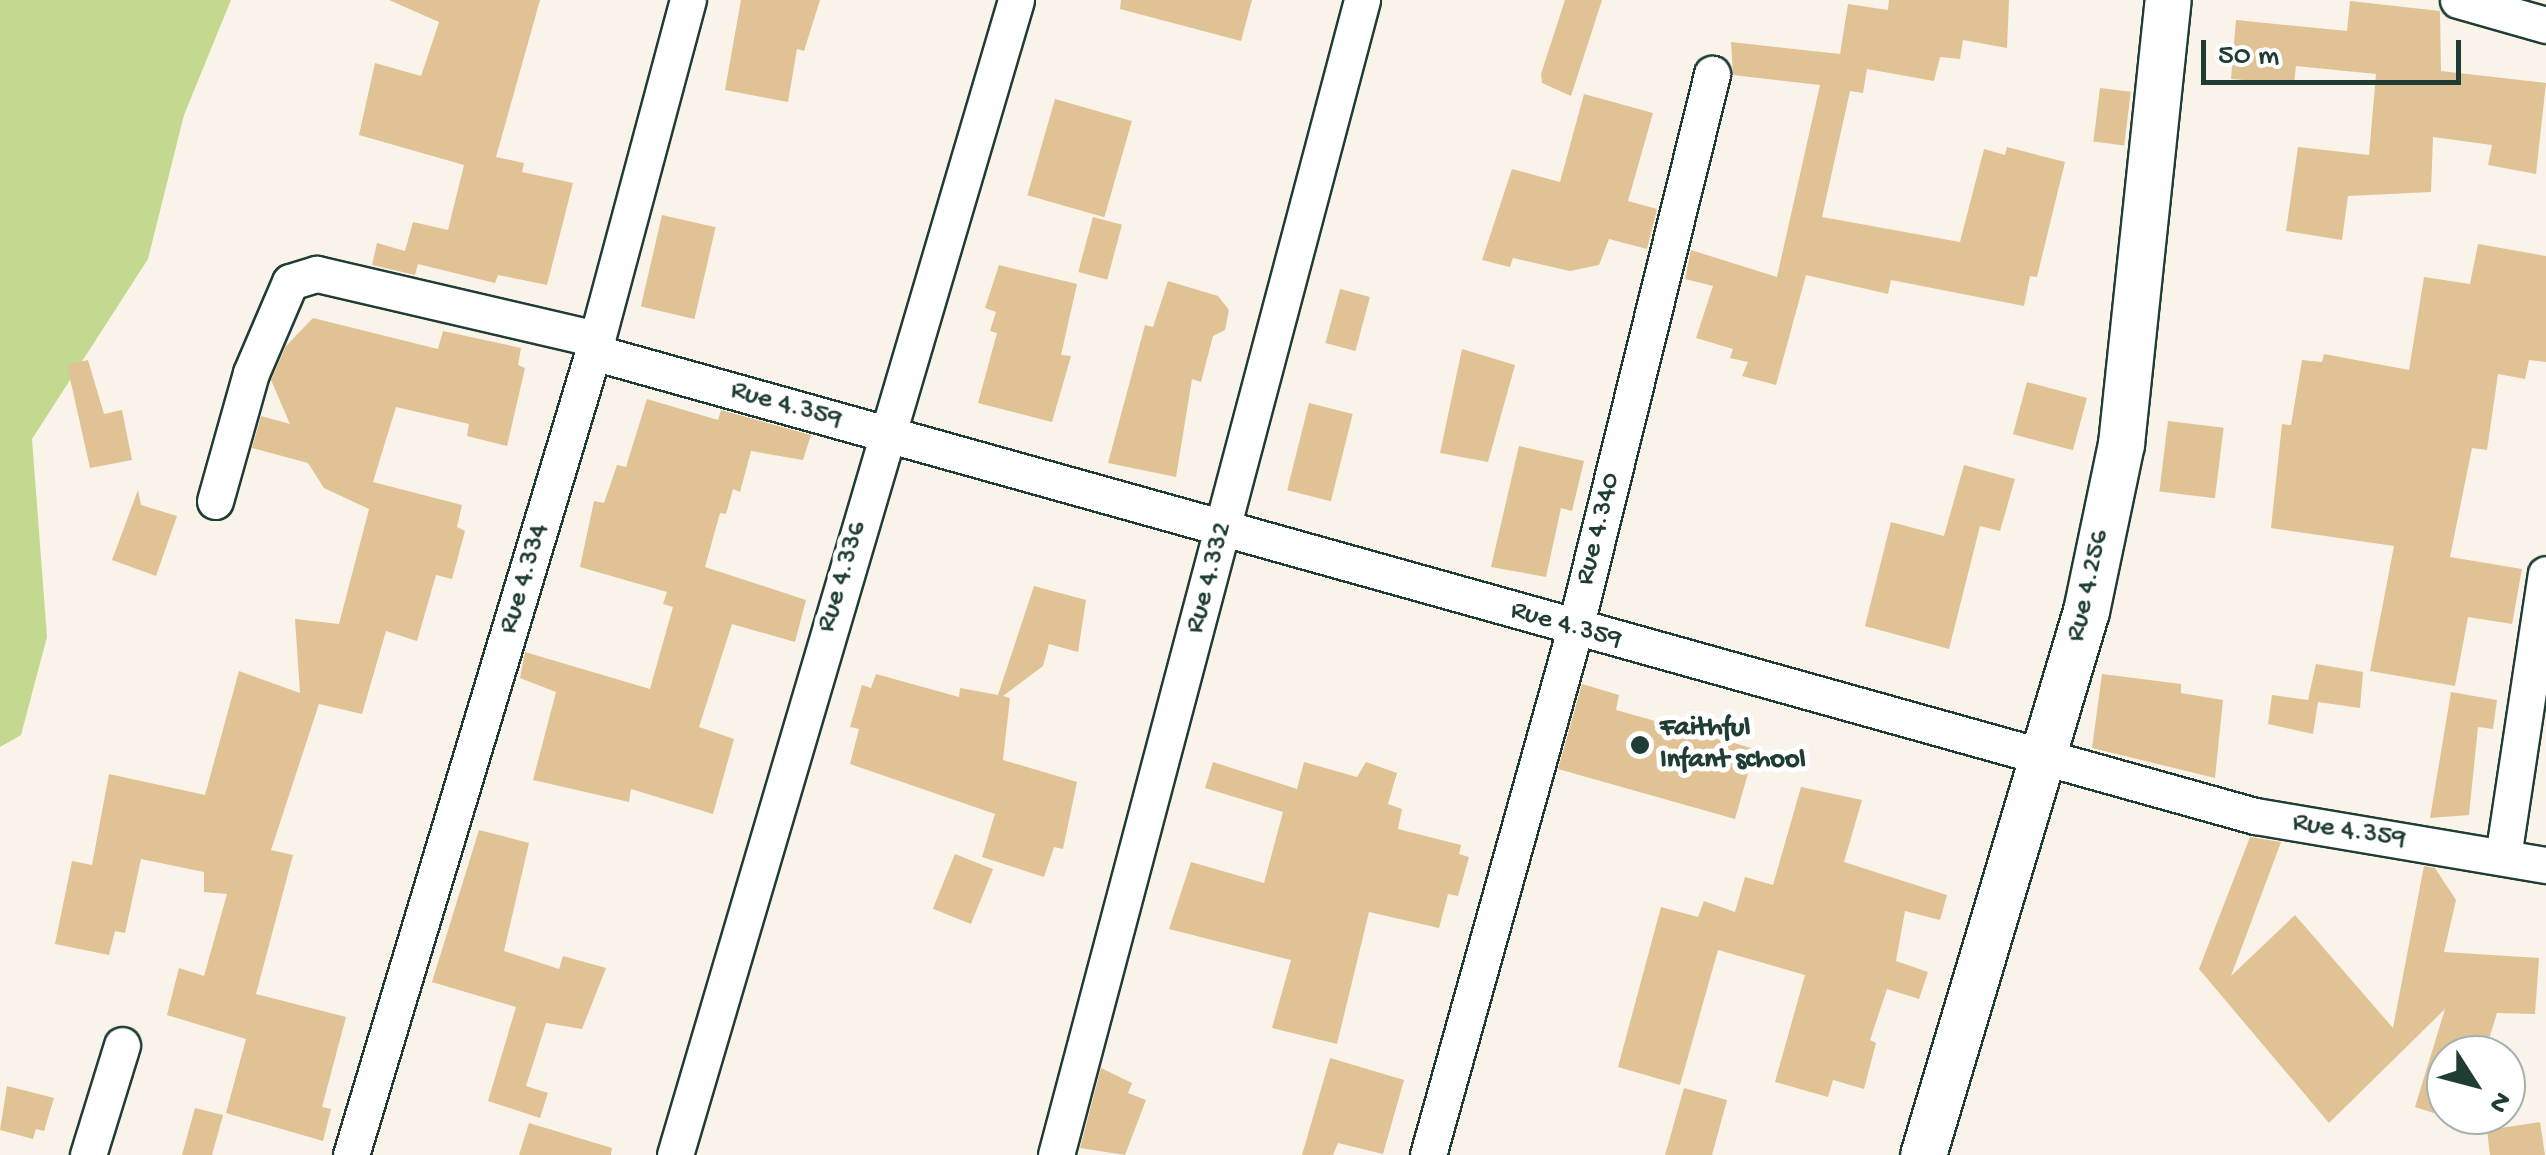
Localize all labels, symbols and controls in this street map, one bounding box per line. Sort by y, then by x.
scale bar [2206,20,2466,82]
text: 50 m [2218,40,2279,75]
street label: Rue 4.359 [726,374,846,438]
street label: Rue 4.340 [1569,469,1629,589]
street label: Rue 4.336 [810,517,876,637]
street label: Rue 4.332 [1179,519,1241,637]
street label: Rue 4.334 [492,520,558,638]
street label: Rue 4.256 [2060,527,2118,645]
street label: Rue 4.359 [1506,594,1626,658]
place label: Faithful Infant school [1660,712,1806,778]
marker: Faithful Infant school [1629,734,1651,756]
street label: Rue 4.359 [2290,806,2408,858]
north arrow [2426,1035,2526,1135]
text: N [2480,1085,2518,1119]

